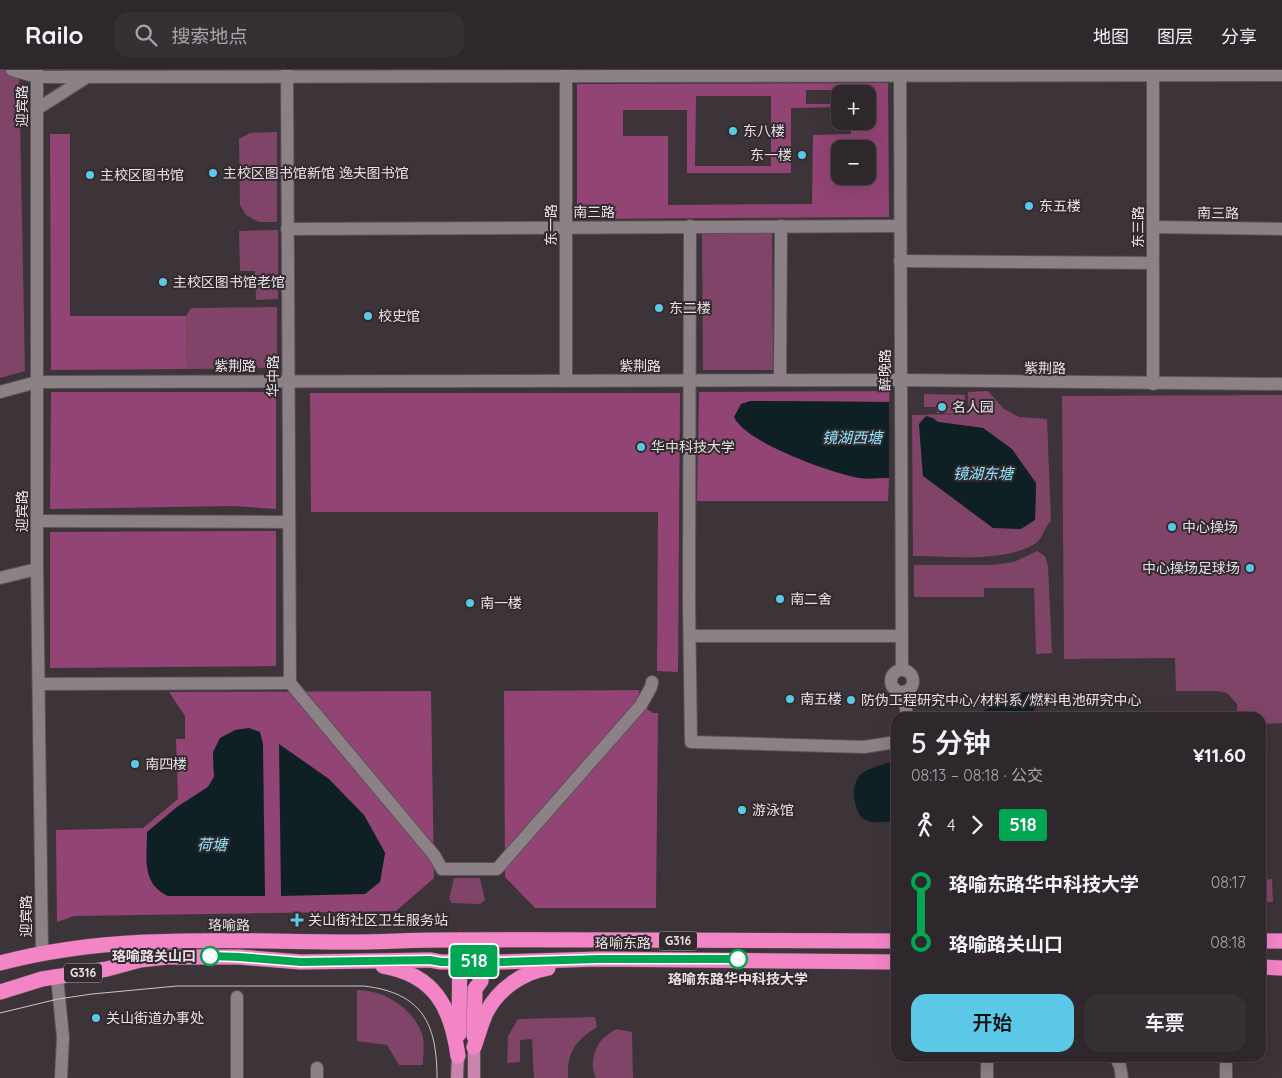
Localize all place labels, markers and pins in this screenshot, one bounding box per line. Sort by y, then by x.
place label: 东八楼 [743,122,785,140]
marker: 东八楼 [727,125,739,137]
place label: 东一楼 [750,146,792,164]
marker: 东一楼 [796,149,808,161]
place label: 主校区图书馆新馆 逸夫图书馆 [223,164,409,182]
place label: 主校区图书馆 [100,166,184,184]
marker: 主校区图书馆新馆 逸夫图书馆 [207,167,219,179]
marker: 主校区图书馆 [84,169,96,181]
place label: 东五楼 [1039,197,1081,215]
marker: 东五楼 [1023,200,1035,212]
place label: 主校区图书馆老馆 [173,273,285,291]
marker: 主校区图书馆老馆 [157,276,169,288]
place label: 东二楼 [669,299,711,317]
marker: 东二楼 [653,302,665,314]
place label: 校史馆 [378,307,420,325]
marker: 校史馆 [362,310,374,322]
place label: 名人园 [952,398,994,416]
marker: 名人园 [936,401,948,413]
place label: 华中科技大学 [651,438,735,456]
marker: 华中科技大学 [635,441,647,453]
place label: 中心操场 [1182,518,1238,536]
marker: 中心操场 [1166,521,1178,533]
place label: 中心操场足球场 [1142,559,1240,577]
marker: 中心操场足球场 [1244,562,1256,574]
place label: 南二舍 [790,590,832,608]
marker: 南二舍 [774,593,786,605]
place label: 南一楼 [480,594,522,612]
marker: 南一楼 [464,597,476,609]
place label: 南五楼 [800,690,842,708]
place label: 防伪工程研究中心/材料系/燃料电池研究中心 [861,691,1142,709]
marker: 南五楼 [784,693,796,705]
marker: 防伪工程研究中心/材料系/燃料电池研究中心 [845,694,857,706]
place label: 南四楼 [145,755,187,773]
marker: 南四楼 [129,758,141,770]
place label: 游泳馆 [752,801,794,819]
marker: 游泳馆 [736,804,748,816]
place label: 关山街社区卫生服务站 [308,911,448,929]
marker: 关山街社区卫生服务站 [290,913,304,927]
marker: 珞喻路关山口 [200,946,220,966]
place label: 珞喻路关山口 [112,947,196,965]
marker: 珞喻东路华中科技大学 [728,949,748,969]
place label: 珞喻东路华中科技大学 [668,970,808,988]
place label: 关山街道办事处 [106,1009,204,1027]
marker: 关山街道办事处 [90,1012,102,1024]

